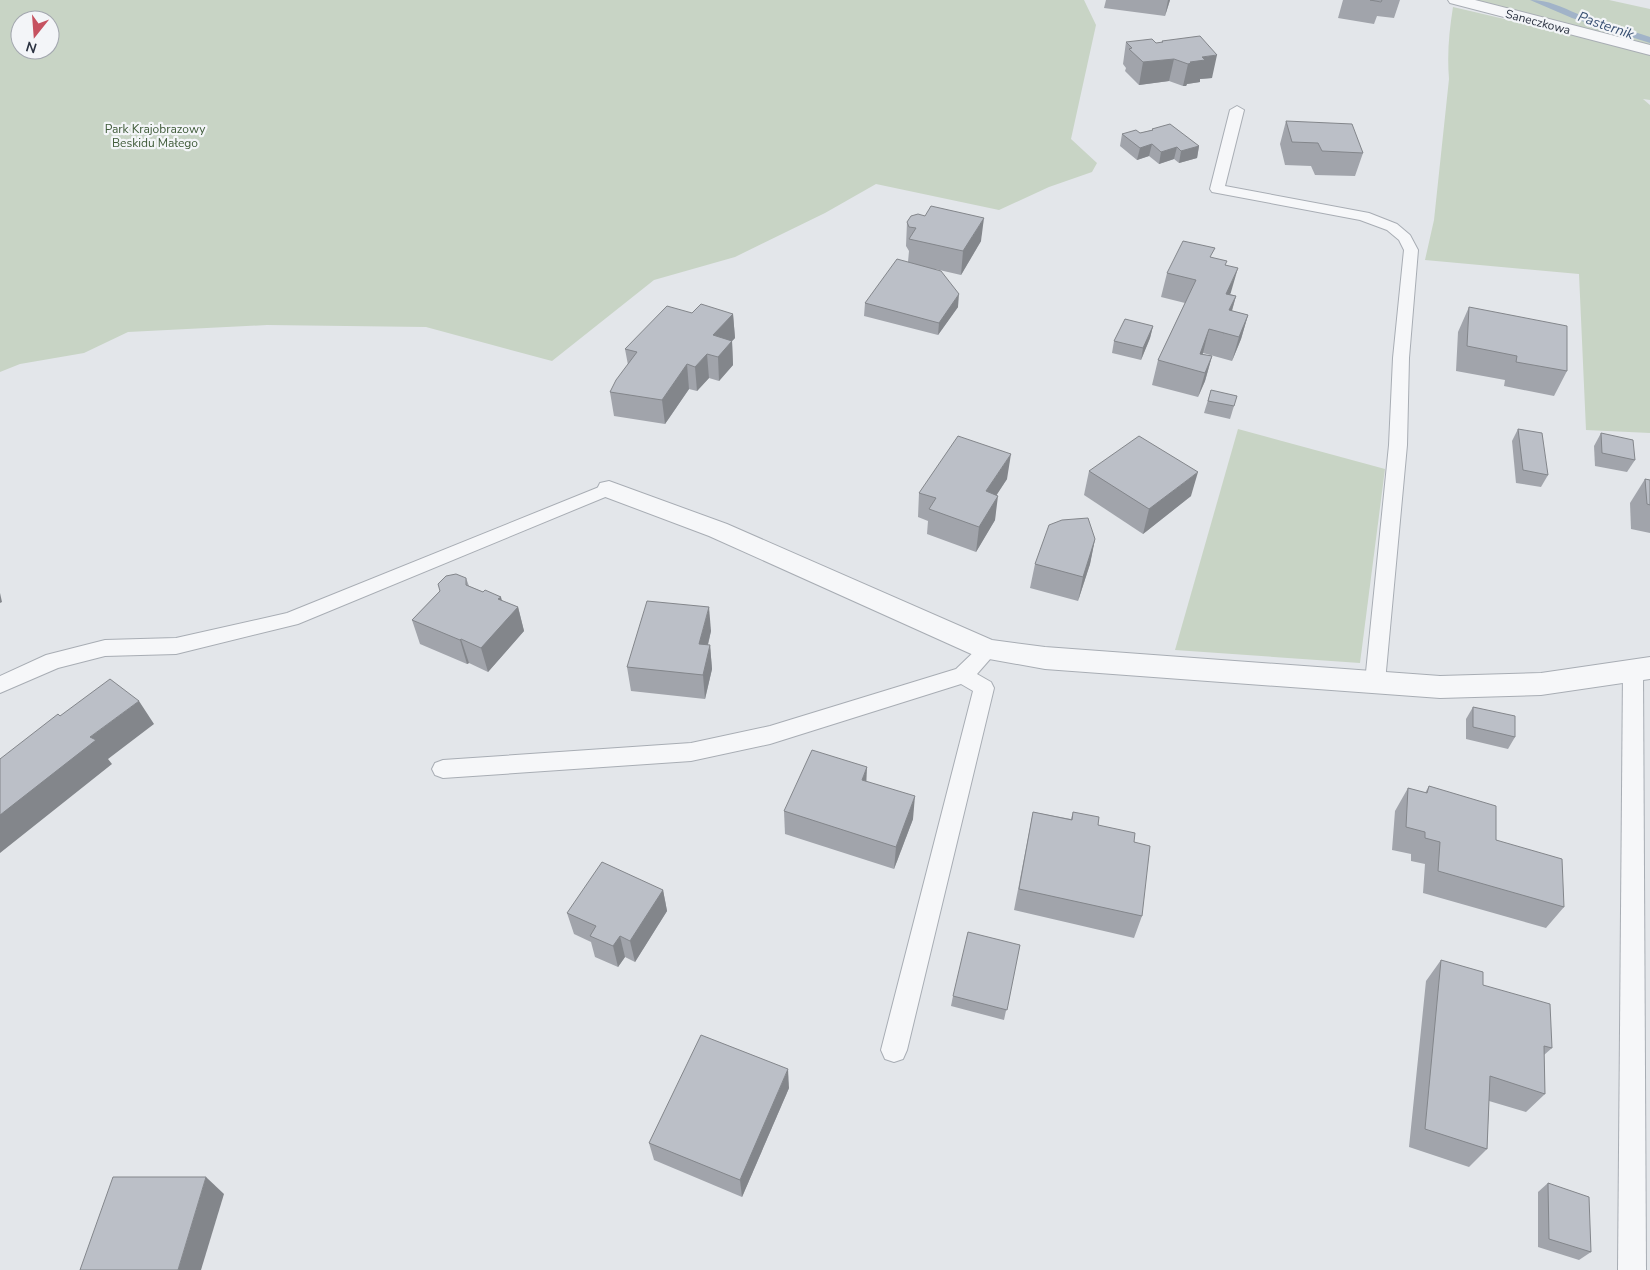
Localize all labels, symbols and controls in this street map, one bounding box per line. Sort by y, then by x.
street label: Saneczkowa [1504,6,1572,38]
water label: Pasternik [1575,7,1637,44]
north arrow [10,10,60,60]
text: N [24,36,39,58]
park label: Park Krajobrazowy Beskidu Małego [105,121,206,151]

